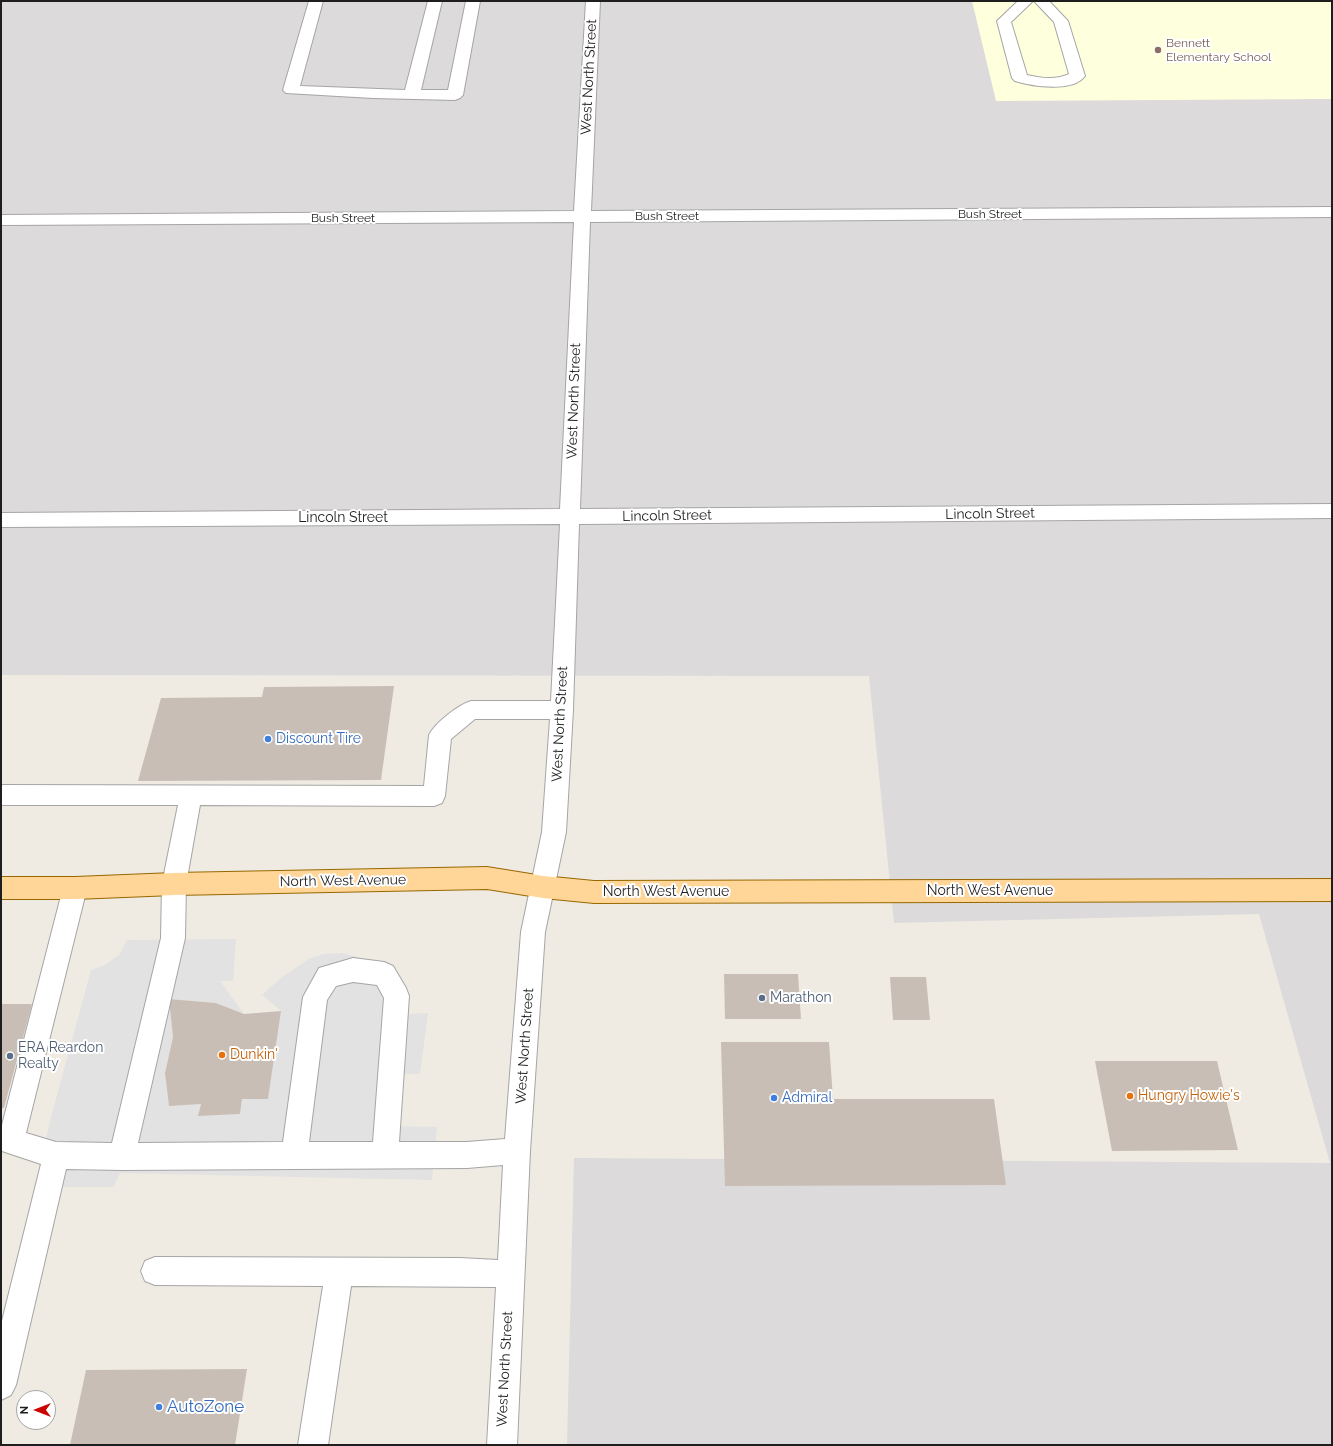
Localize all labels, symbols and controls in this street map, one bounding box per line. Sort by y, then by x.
street label: West North Street [578,19,600,135]
place label: Bennett Elementary School [1166,36,1271,64]
marker: Bennett Elementary School [1153,45,1163,55]
street label: Bush Street [958,207,1022,221]
street label: Bush Street [635,209,699,223]
street label: Bush Street [311,211,375,225]
street label: West North Street [564,343,584,459]
street label: Lincoln Street [945,505,1035,523]
street label: Lincoln Street [622,507,712,525]
street label: Lincoln Street [298,510,388,526]
street label: West North Street [549,666,571,782]
place label: Discount Tire [276,731,361,747]
marker: Discount Tire [263,734,273,744]
street label: North West Avenue [280,871,406,891]
street label: North West Avenue [927,883,1053,899]
street label: North West Avenue [603,884,729,900]
street label: West North Street [513,987,537,1105]
place label: Marathon [770,990,832,1006]
marker: Marathon [757,993,767,1003]
place label: ERA Reardon Realty [18,1040,103,1072]
place label: Dunkin' [230,1047,278,1063]
marker: Dunkin' [217,1050,227,1060]
marker: ERA Reardon Realty [5,1051,15,1061]
place label: Hungry Howie's [1138,1088,1240,1104]
place label: Admiral [782,1090,832,1106]
marker: Hungry Howie's [1125,1091,1135,1101]
marker: Admiral [769,1093,779,1103]
street label: West North Street [494,1311,516,1427]
north arrow [16,1390,56,1430]
place label: AutoZone [167,1397,244,1417]
marker: AutoZone [154,1402,164,1412]
text: N [18,1406,31,1414]

